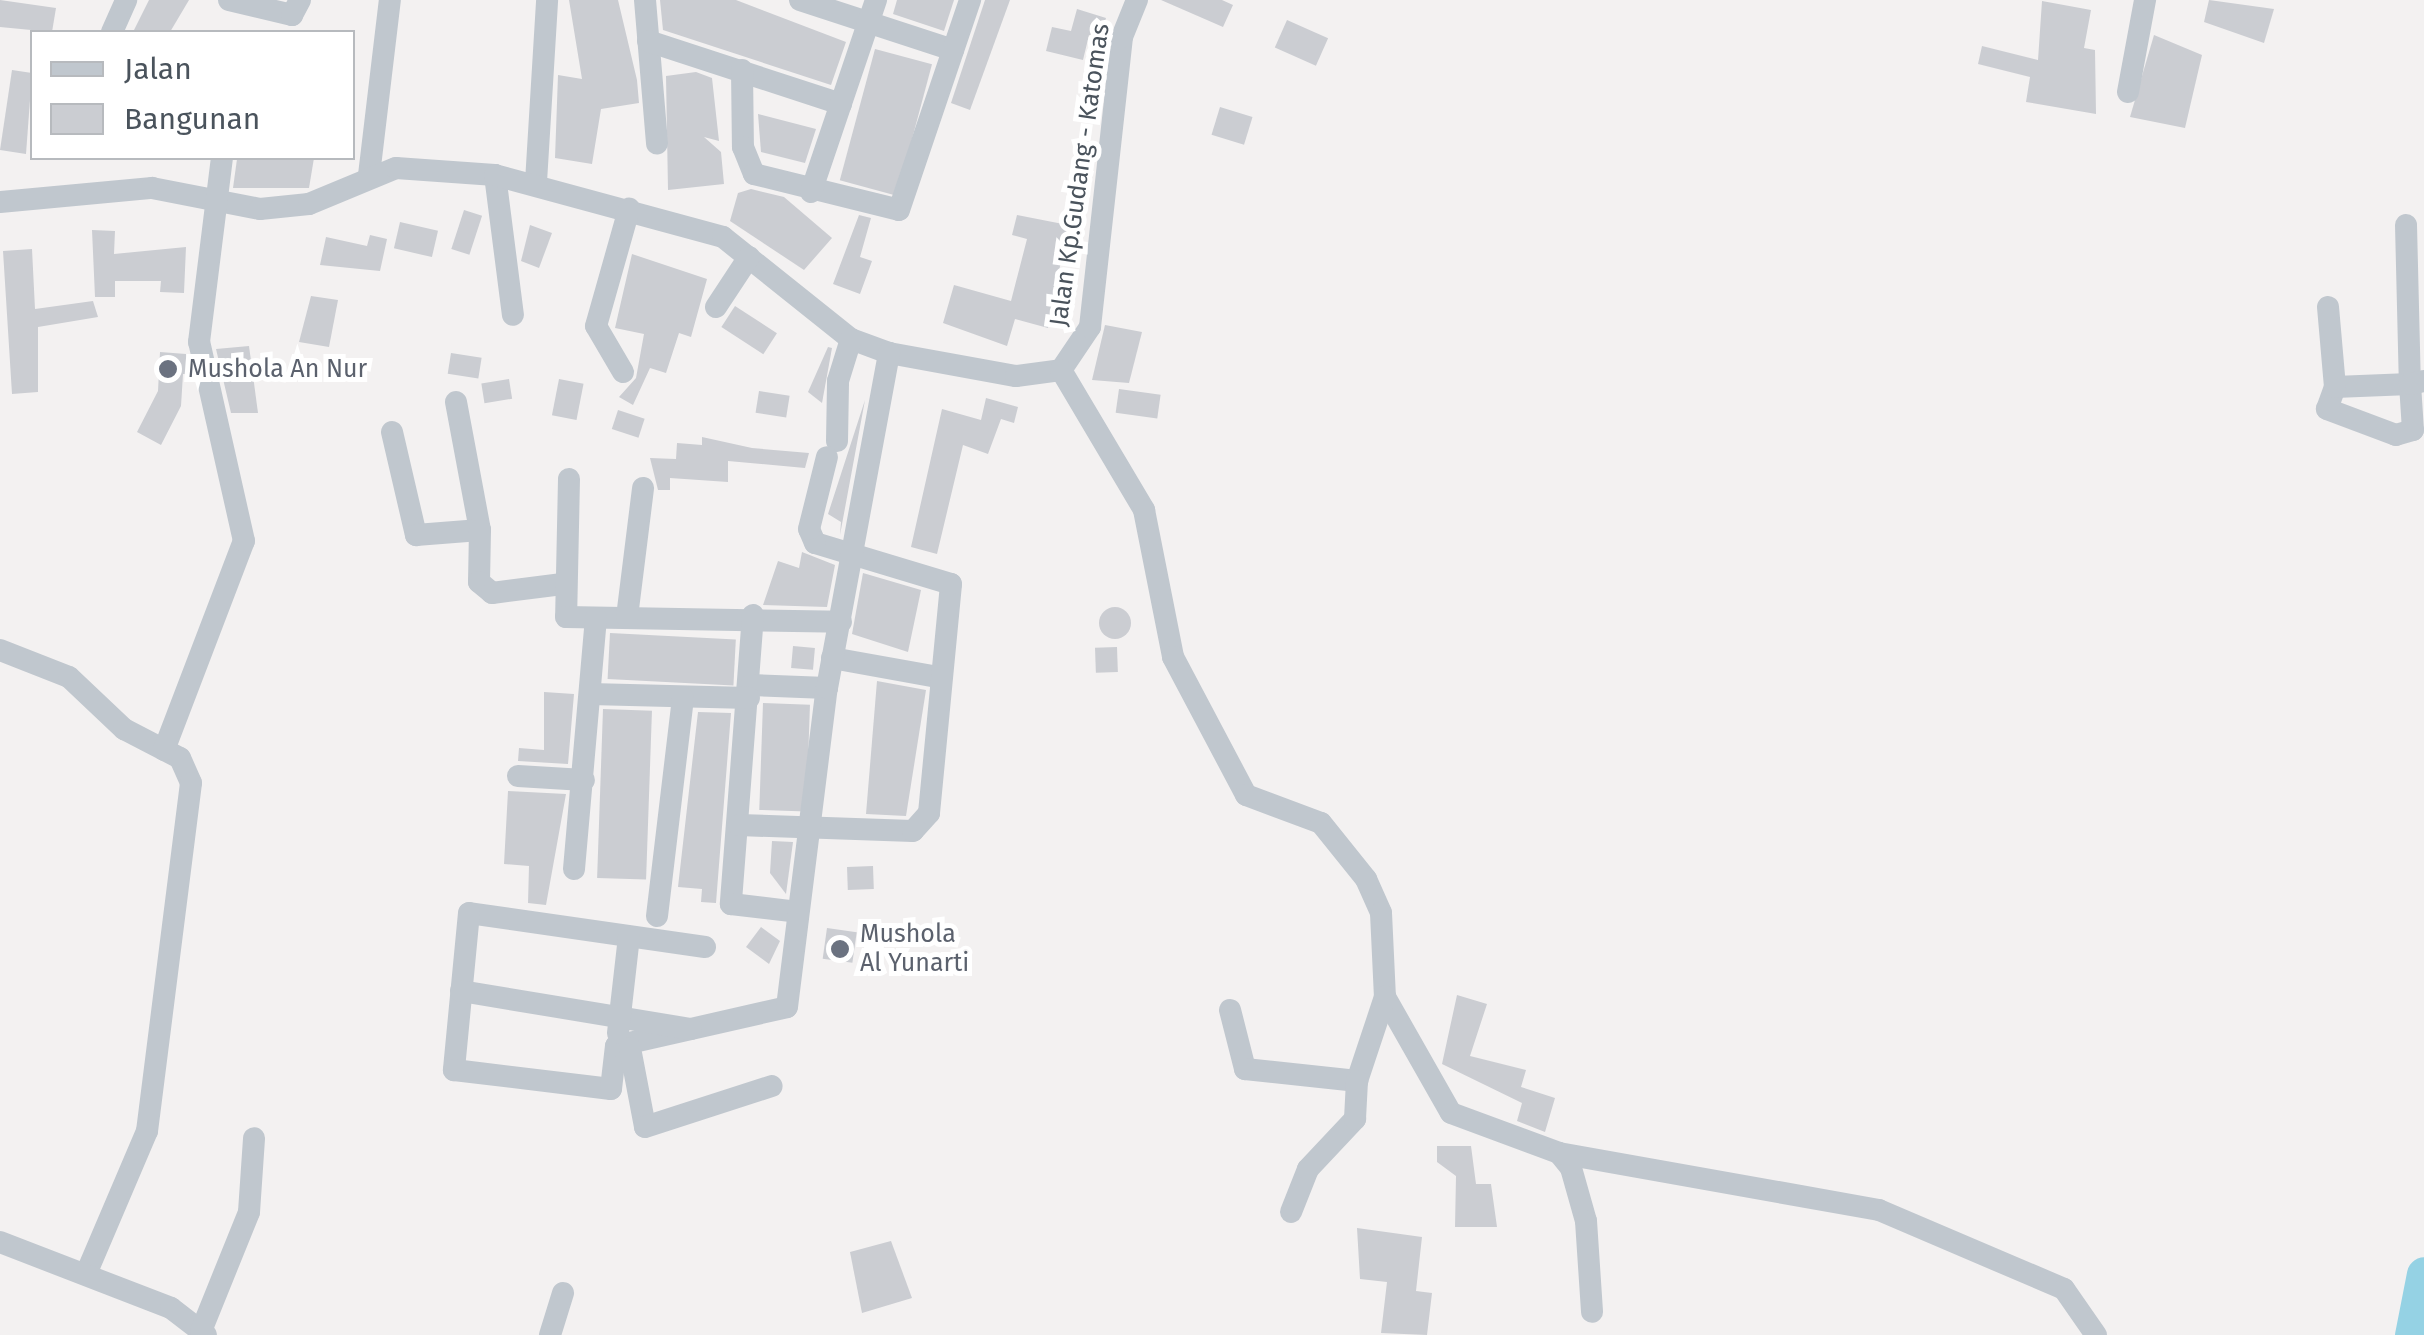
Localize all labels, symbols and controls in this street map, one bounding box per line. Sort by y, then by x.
street label: Jalan Kp.Gudang - Katomas [1044,22,1116,328]
legend [30,30,355,160]
text: Jalan [124,51,192,87]
text: Bangunan [124,101,260,137]
place label: Mushola An Nur [188,354,367,384]
marker: Mushola An Nur [157,358,179,380]
place label: Mushola Al Yunarti [860,920,969,979]
marker: Mushola Al Yunarti [829,938,851,960]

